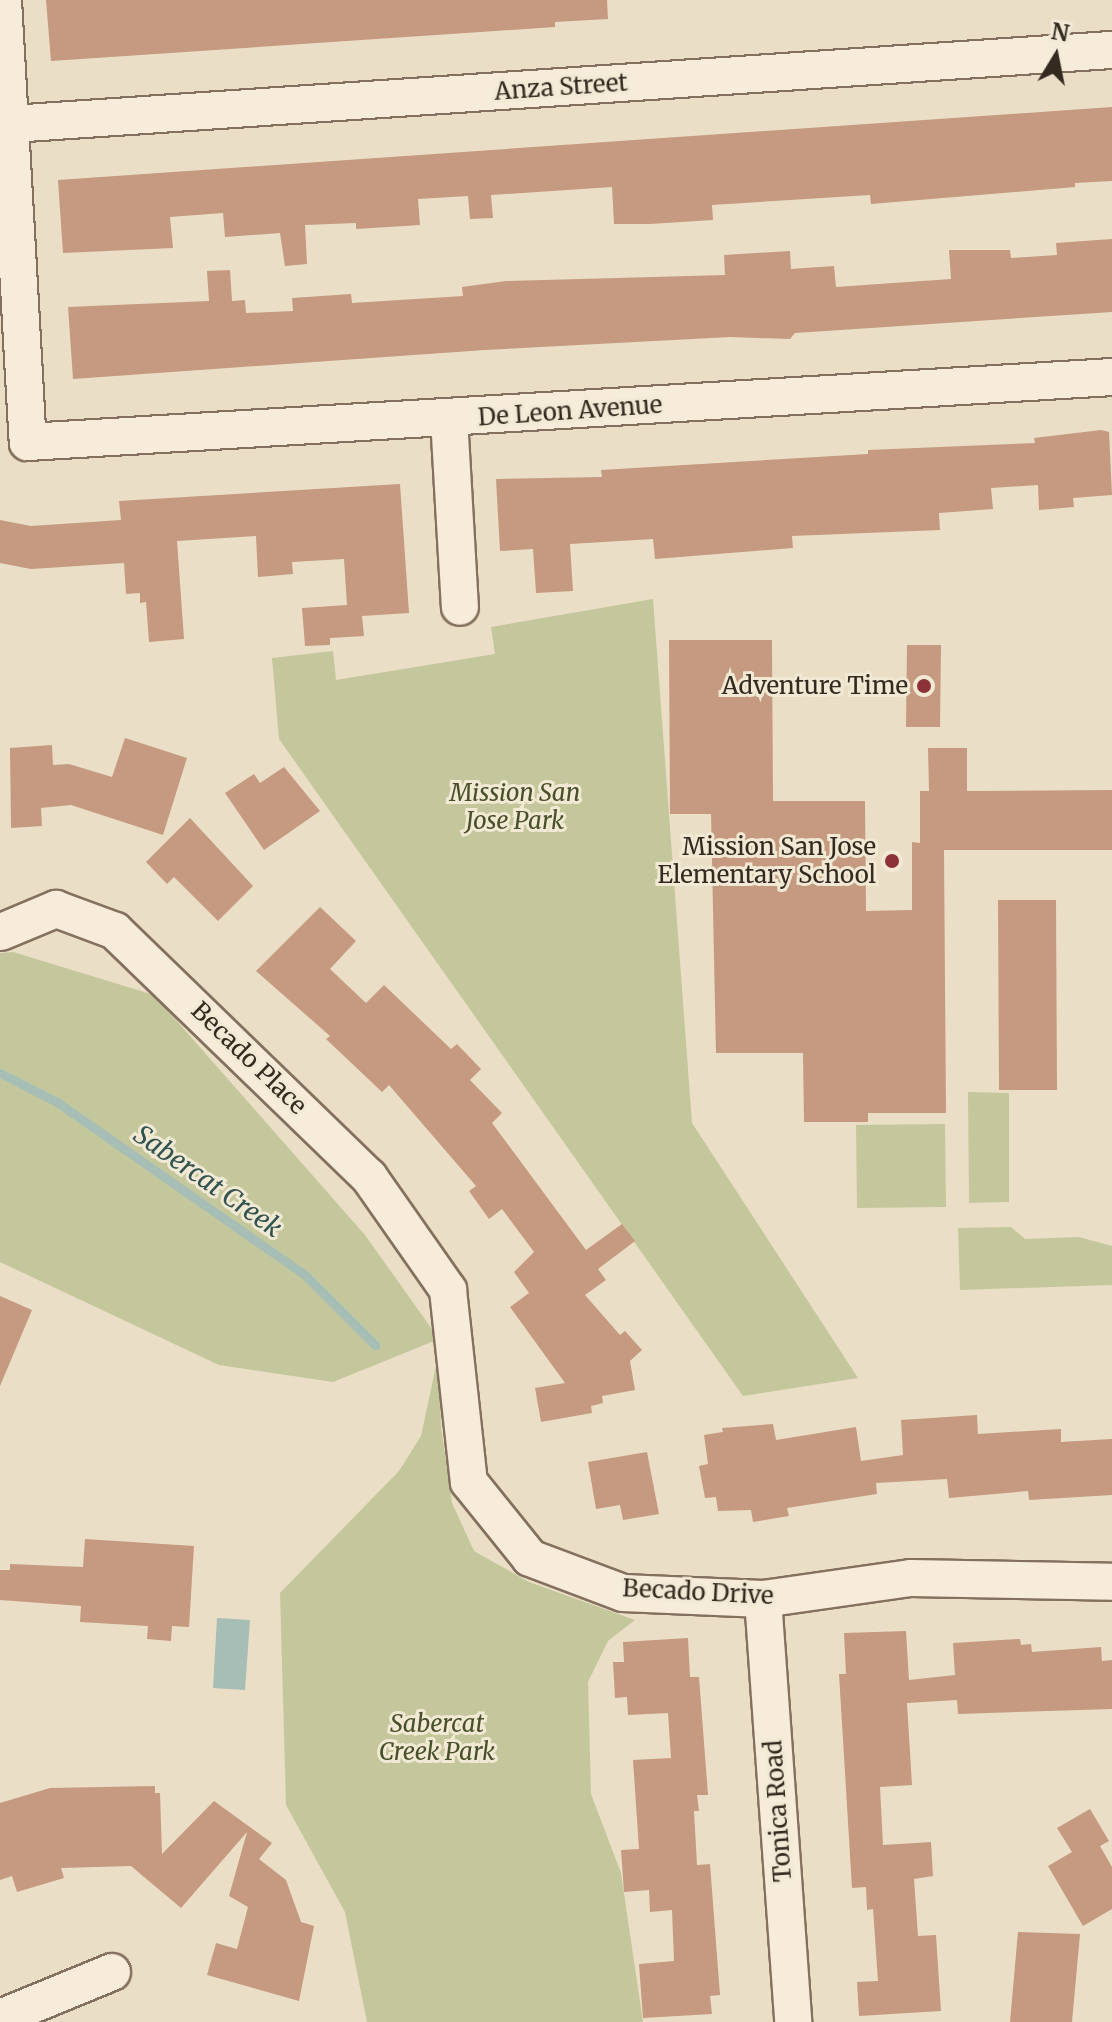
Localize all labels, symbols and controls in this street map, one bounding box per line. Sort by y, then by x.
north arrow [1016,16,1096,96]
text: N [1049,17,1071,48]
street label: Anza Street [493,68,629,106]
street label: De Leon Avenue [477,390,663,432]
place label: Adventure Time [722,672,908,700]
marker: Adventure Time [915,677,933,695]
park label: Mission San Jose Park [450,779,580,835]
place label: Mission San Jose Elementary School [657,833,876,889]
marker: Mission San Jose Elementary School [883,852,901,870]
street label: Becado Place [185,996,313,1120]
water label: Sabercat Creek [128,1118,288,1244]
street label: Becado Drive [622,1574,774,1610]
park label: Sabercat Creek Park [379,1710,495,1766]
street label: Tonica Road [759,1739,797,1883]

